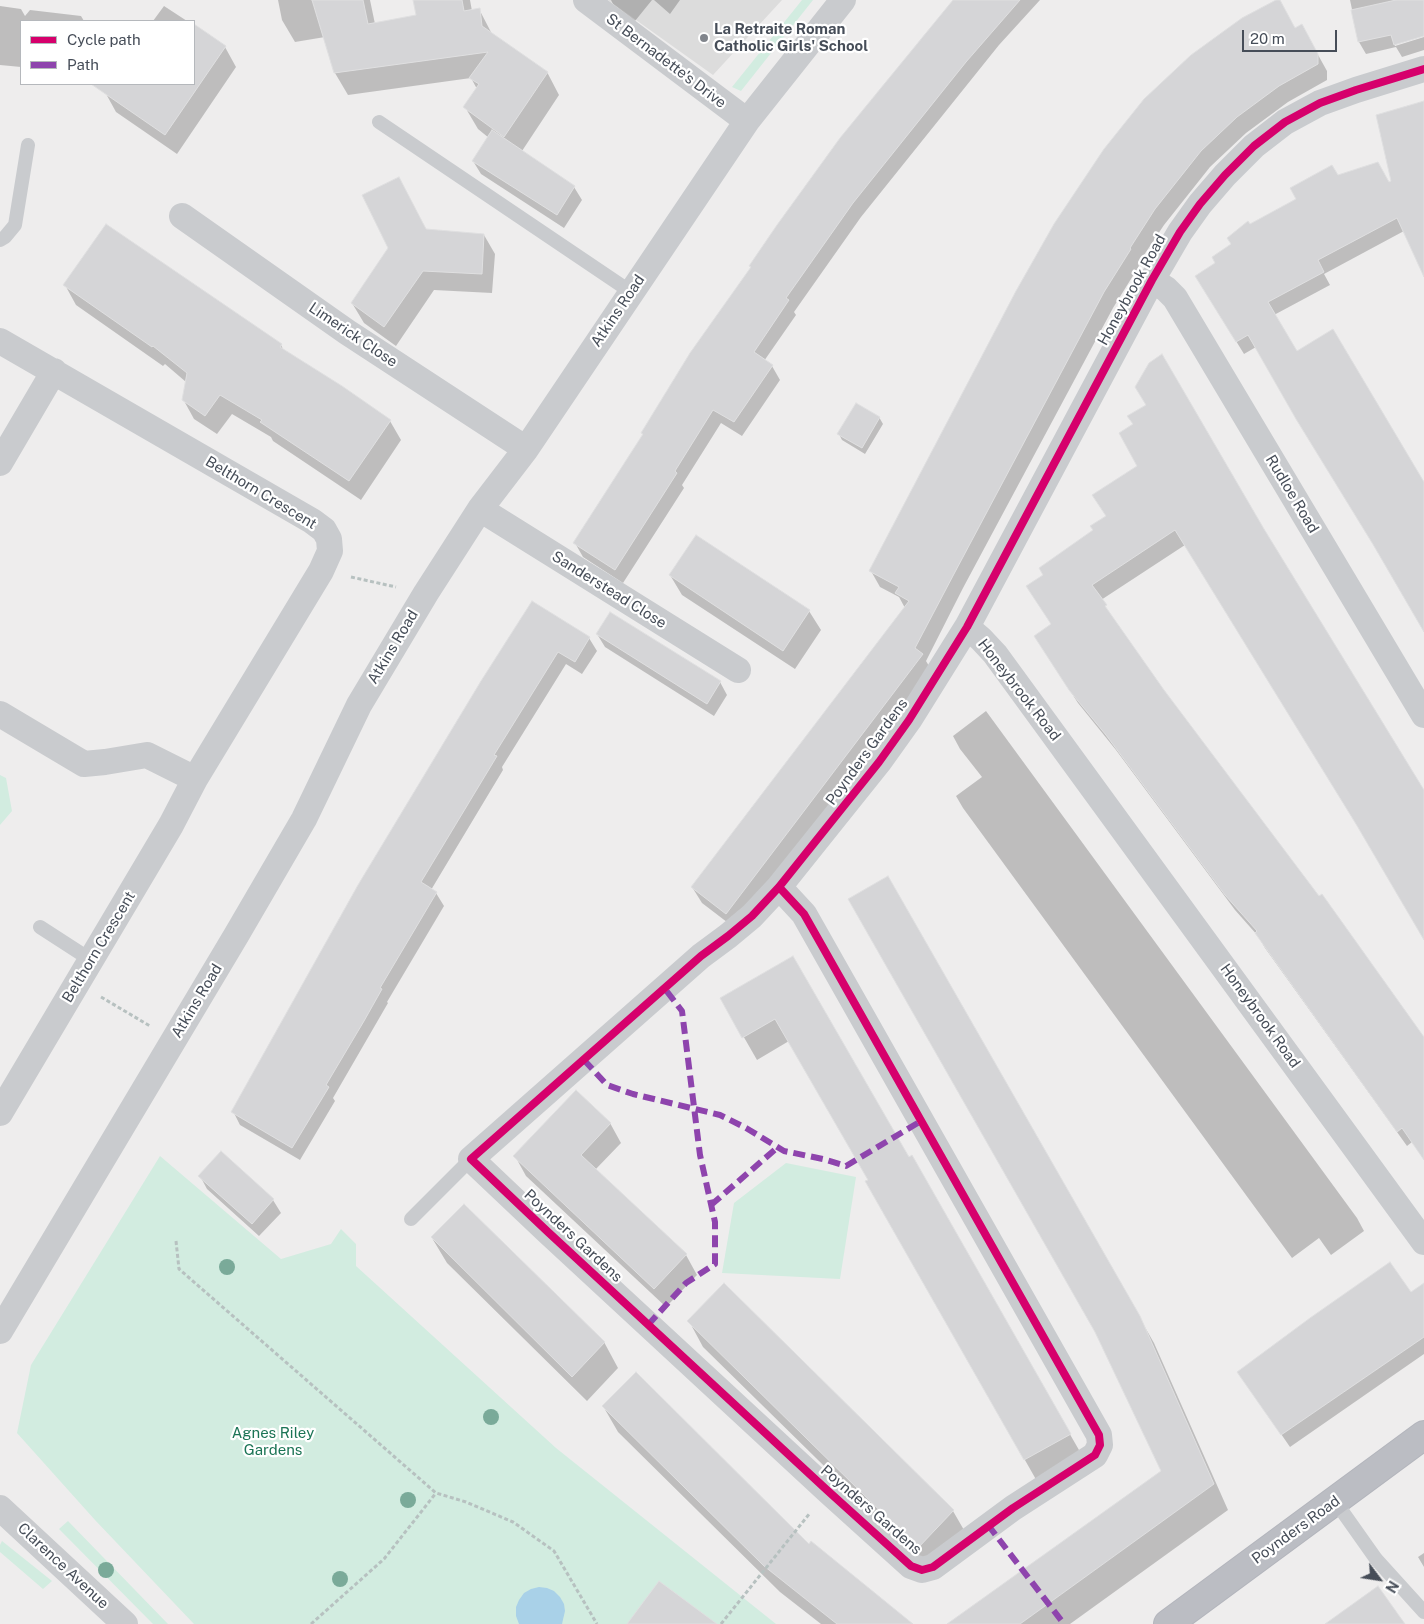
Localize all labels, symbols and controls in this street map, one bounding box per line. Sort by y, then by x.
street label: St Bernadette's Drive [602,10,730,112]
legend [20,20,195,85]
place label: La Retraite Roman Catholic Girls' School [714,20,868,55]
scale bar [1244,20,1339,52]
text: 20 m [1250,30,1285,47]
text: Cycle path [67,31,141,48]
marker: La Retraite Roman Catholic Girls' School [698,32,710,44]
text: Path [67,56,99,73]
street label: Honeybrook Road [1094,231,1170,349]
street label: Atkins Road [587,271,649,351]
street label: Limerick Close [305,299,401,371]
street label: Rudloe Road [1262,452,1322,536]
street label: Belthorn Crescent [202,453,320,533]
street label: Sanderstead Close [548,548,670,632]
street label: Atkins Road [364,607,422,687]
street label: Honeybrook Road [974,636,1064,744]
street label: Poynders Gardens [822,695,912,809]
street label: Belthorn Crescent [59,888,139,1006]
street label: Honeybrook Road [1216,960,1304,1072]
street label: Atkins Road [168,961,226,1041]
street label: Poynders Gardens [520,1186,626,1286]
park label: Agnes Riley Gardens [232,1424,314,1459]
street label: Poynders Gardens [817,1461,925,1559]
street label: Poynders Road [1248,1492,1344,1568]
street label: Clarence Avenue [14,1519,112,1613]
north arrow [1354,1554,1404,1604]
text: N [1382,1578,1402,1596]

